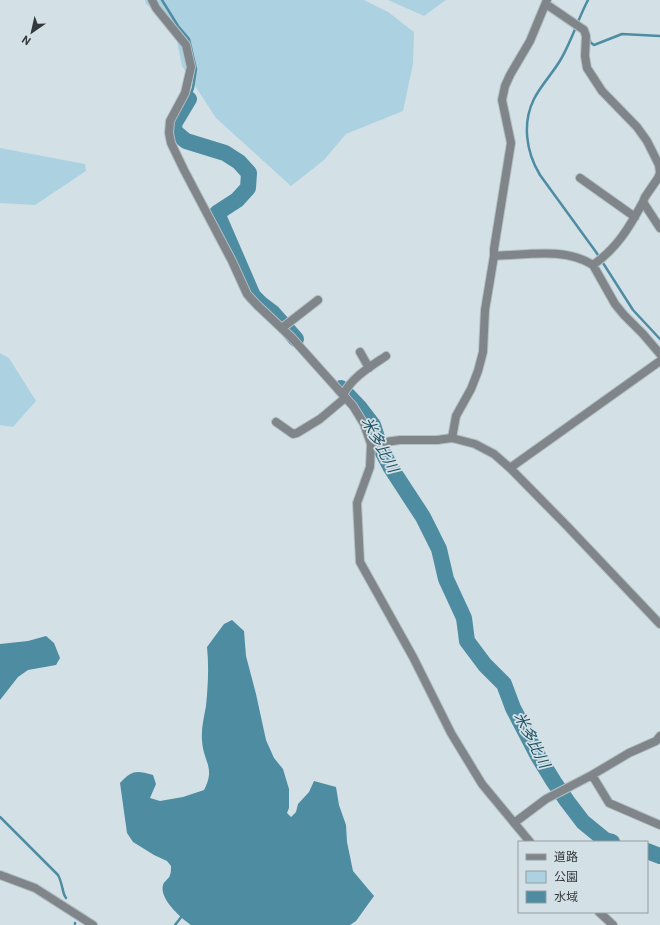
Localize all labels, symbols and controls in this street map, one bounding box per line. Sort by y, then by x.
north arrow [12,12,52,52]
text: N [20,32,34,47]
water label: 米多比川 [358,414,403,477]
water label: 米多比川 [510,709,555,773]
legend [518,841,648,913]
text: 道路 [554,850,578,864]
text: 公園 [554,870,578,884]
text: 水域 [554,890,578,904]

